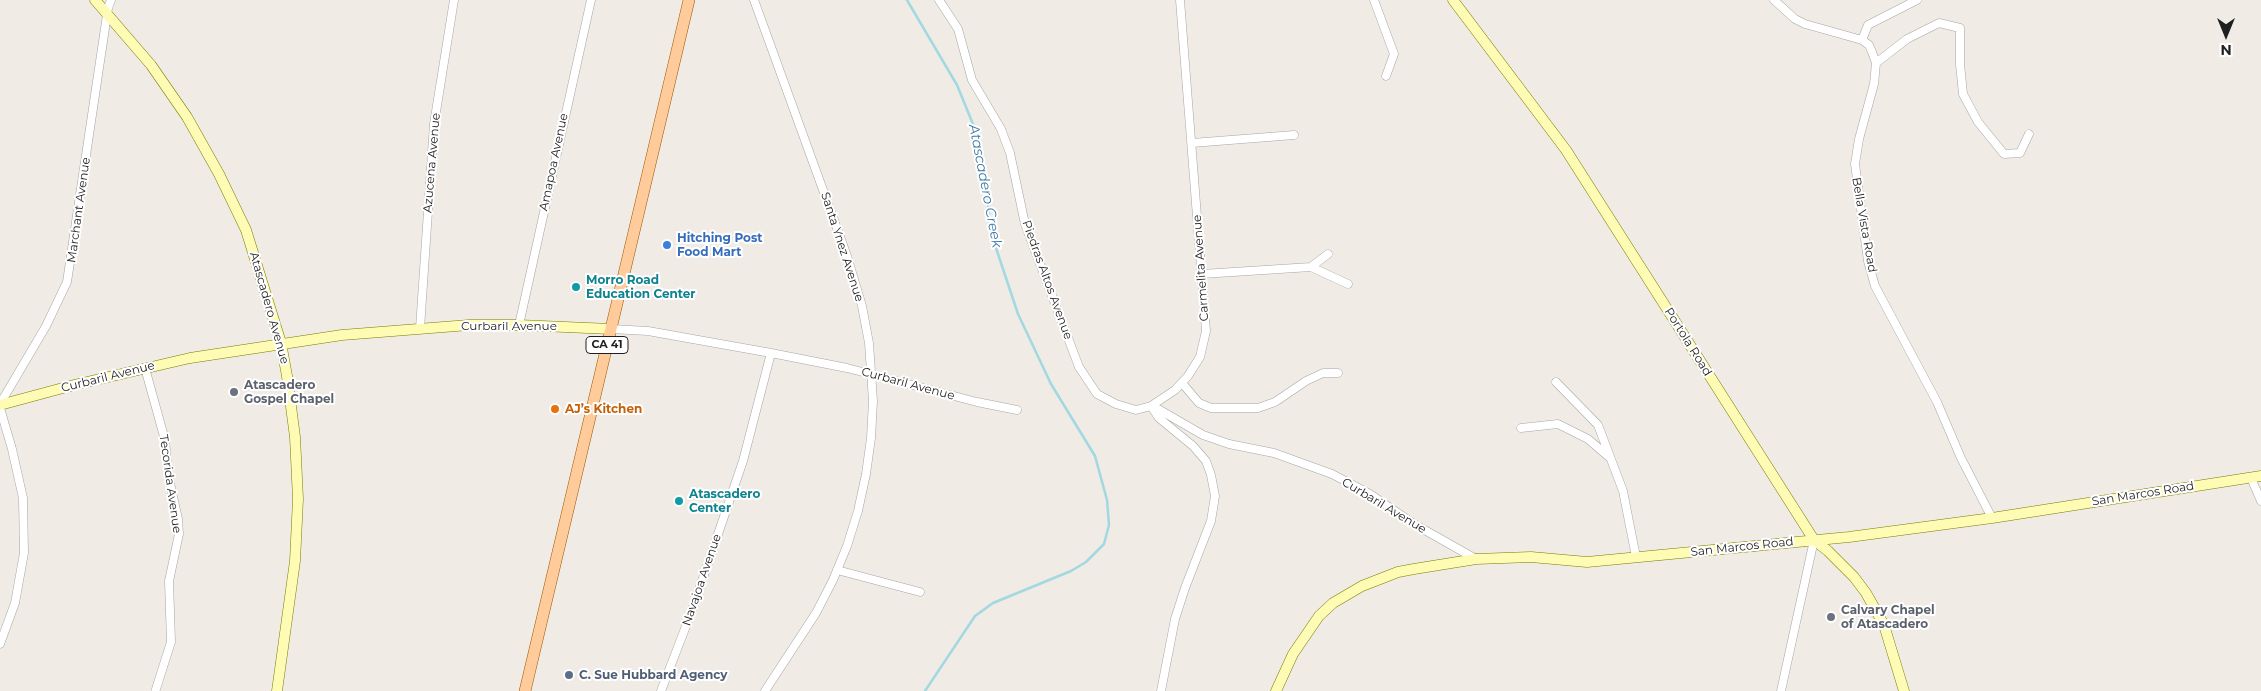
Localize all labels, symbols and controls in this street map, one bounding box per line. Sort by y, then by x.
north arrow [2201,10,2251,60]
text: N [2220,41,2232,59]
street label: Azucena Avenue [420,112,444,214]
street label: Amapoa Avenue [537,112,571,212]
water label: Atascadero Creek [965,123,1005,249]
street label: Marchant Avenue [64,156,94,264]
street label: Bella Vista Road [1849,176,1879,274]
street label: Santa Ynez Avenue [817,190,867,304]
street label: Carmelita Avenue [1190,214,1212,322]
street label: Piedras Altos Avenue [1019,218,1075,342]
place label: Hitching Post Food Mart [677,231,763,259]
marker: Hitching Post Food Mart [661,239,673,251]
street label: Atascadero Avenue [246,250,292,366]
place label: Morro Road Education Center [586,273,696,301]
marker: Morro Road Education Center [570,281,582,293]
street label: Portola Road [1661,305,1715,379]
street label: Curbaril Avenue [461,319,557,333]
road number: CA 41 [586,336,628,354]
street label: Curbaril Avenue [60,358,156,396]
street label: Curbaril Avenue [860,365,956,403]
place label: Atascadero Gospel Chapel [244,378,334,406]
marker: Atascadero Gospel Chapel [228,386,240,398]
place label: AJ’s Kitchen [565,402,642,416]
marker: AJ’s Kitchen [549,403,561,415]
street label: Tecorida Avenue [156,434,184,534]
street label: Curbaril Avenue [1339,475,1429,537]
street label: San Marcos Road [2091,479,2195,509]
place label: Atascadero Center [689,487,760,515]
marker: Atascadero Center [673,495,685,507]
street label: Navajoa Avenue [680,532,724,628]
street label: San Marcos Road [1690,534,1794,560]
place label: Calvary Chapel of Atascadero [1841,603,1935,631]
marker: Calvary Chapel of Atascadero [1825,611,1837,623]
place label: C. Sue Hubbard Agency [579,668,728,682]
marker: C. Sue Hubbard Agency [563,669,575,681]

